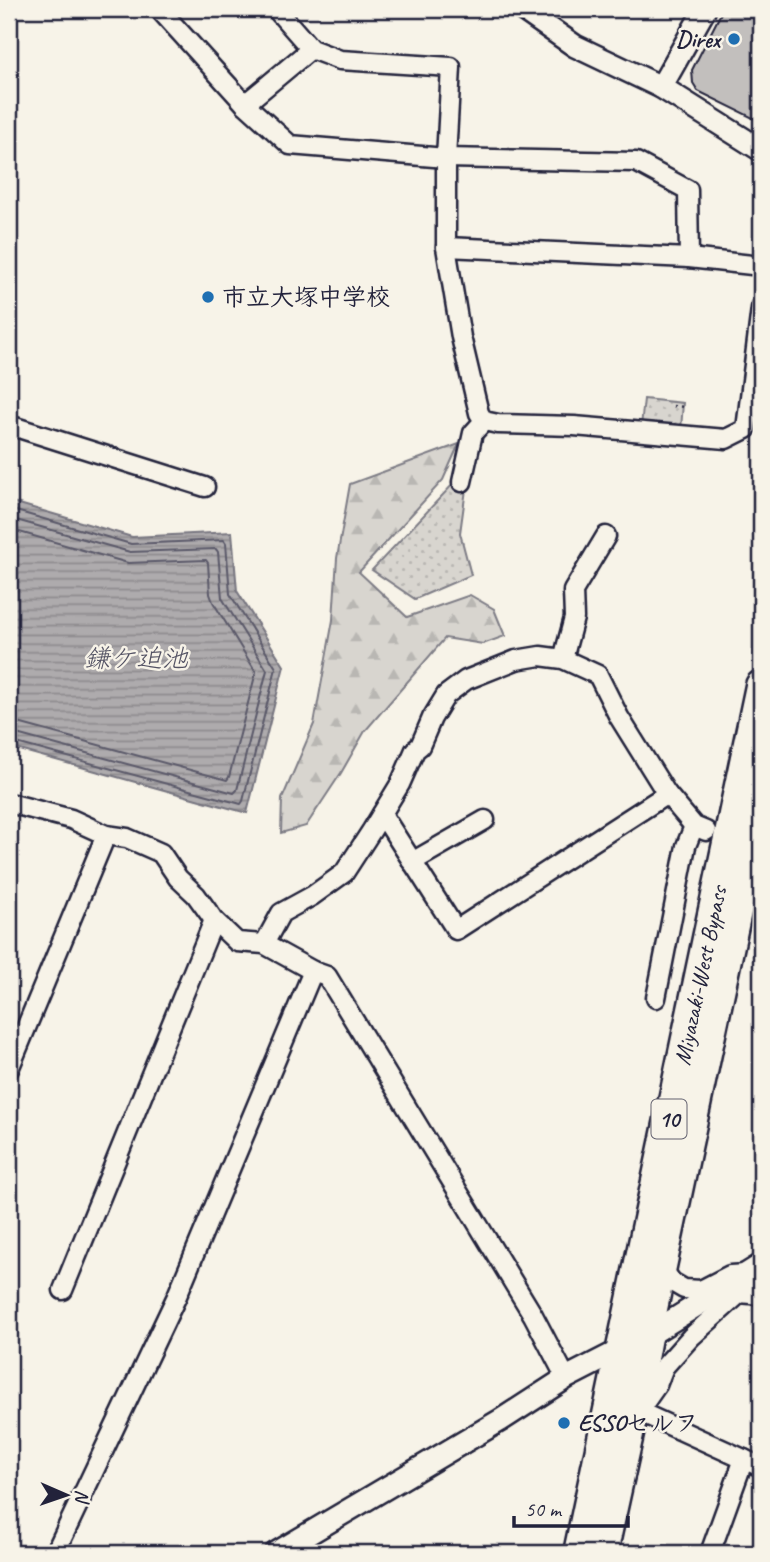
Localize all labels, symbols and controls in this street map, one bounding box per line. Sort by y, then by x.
place label: Direx [676,24,723,54]
marker: Direx [726,31,742,47]
place label: 市立大塚中学校 [222,282,390,312]
marker: 市立大塚中学校 [200,289,216,305]
water label: 鎌ケ迫池 [84,642,189,675]
street label: Miyazaki-West Bypass [667,882,734,1068]
road number: 10 [652,1100,686,1138]
place label: ESSOセルフ [578,1408,698,1438]
marker: ESSOセルフ [556,1415,572,1431]
north arrow [32,1460,102,1530]
scale bar [514,1485,628,1529]
text: N [70,1489,94,1505]
text: 50 m [525,1496,563,1522]

